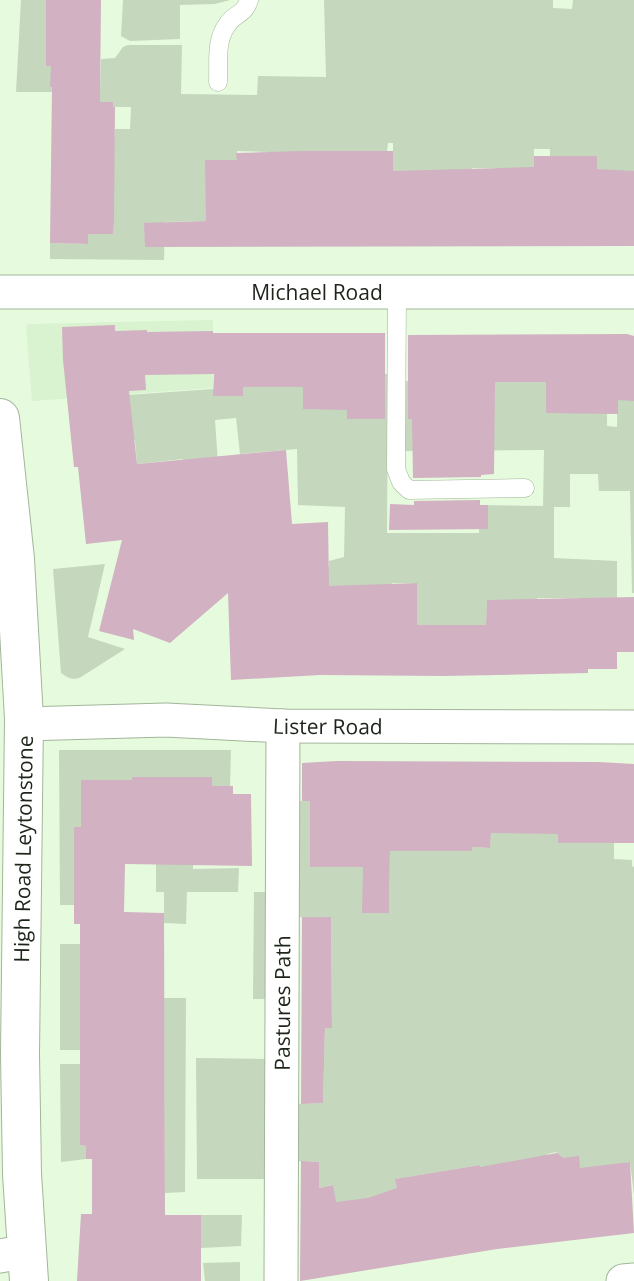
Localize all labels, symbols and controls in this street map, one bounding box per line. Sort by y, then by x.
street label: Michael Road [251,278,383,306]
street label: Lister Road [272,712,383,740]
street label: High Road Leytonstone [7,735,39,963]
street label: Pastures Path [268,935,296,1071]

